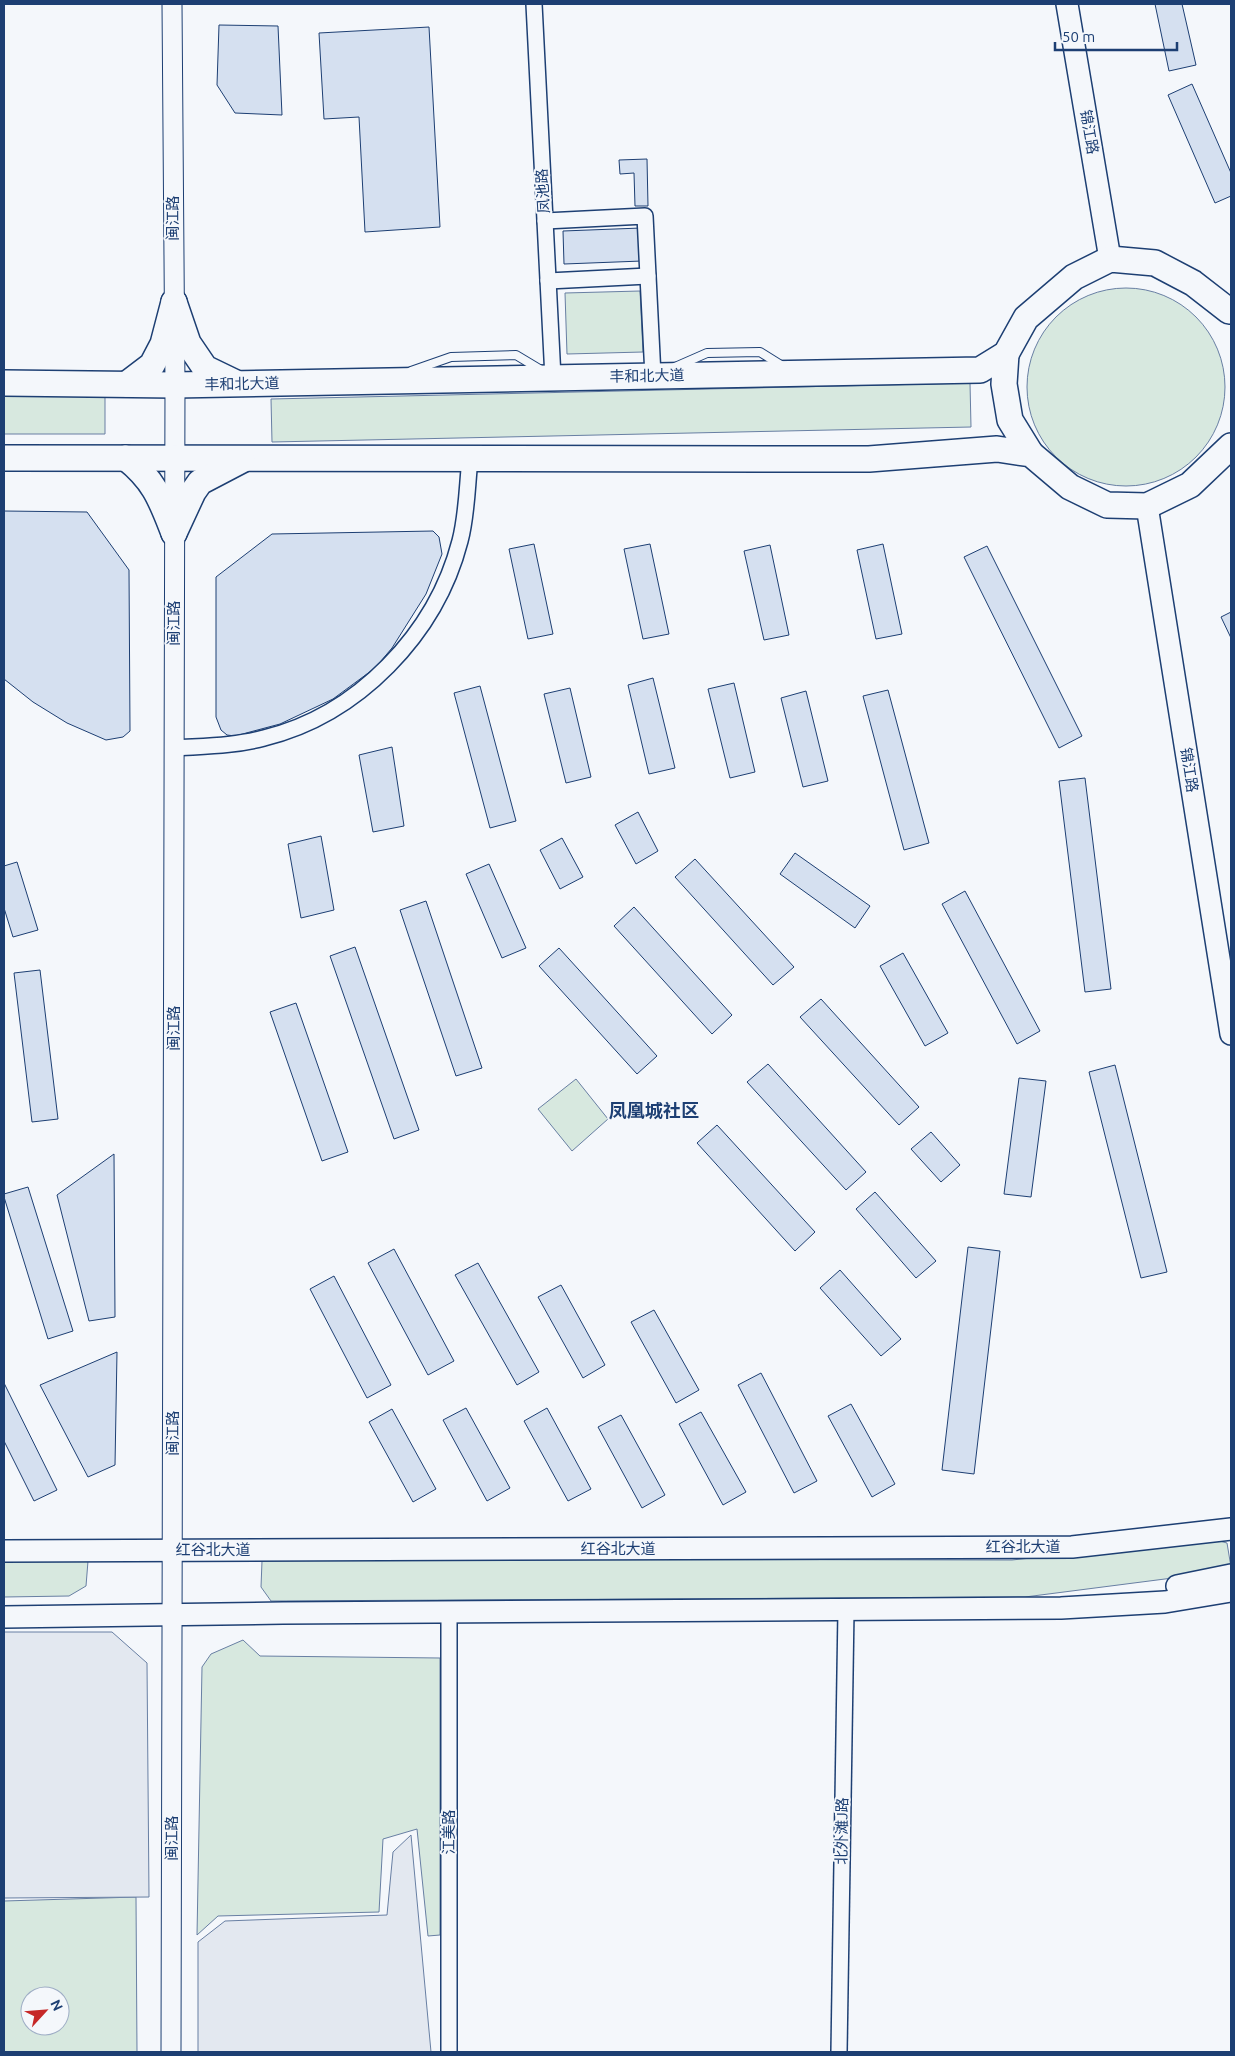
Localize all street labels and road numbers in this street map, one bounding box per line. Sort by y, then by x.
street label: 锦江路 [1077,108,1102,156]
street label: 凤池路 [533,168,552,214]
street label: 闽江路 [164,195,181,241]
street label: 丰和北大道 [609,366,685,385]
street label: 丰和北大道 [204,374,280,393]
street label: 闽江路 [165,600,182,646]
street label: 锦江路 [1178,746,1201,793]
street label: 闽江路 [165,1005,182,1051]
street label: 闽江路 [164,1410,181,1456]
street label: 红谷北大道 [985,1538,1061,1555]
street label: 红谷北大道 [580,1540,656,1557]
street label: 红谷北大道 [175,1541,251,1558]
street label: 北外滩J路 [832,1797,851,1865]
street label: 江美路 [440,1809,457,1855]
street label: 闽江路 [163,1815,180,1861]

